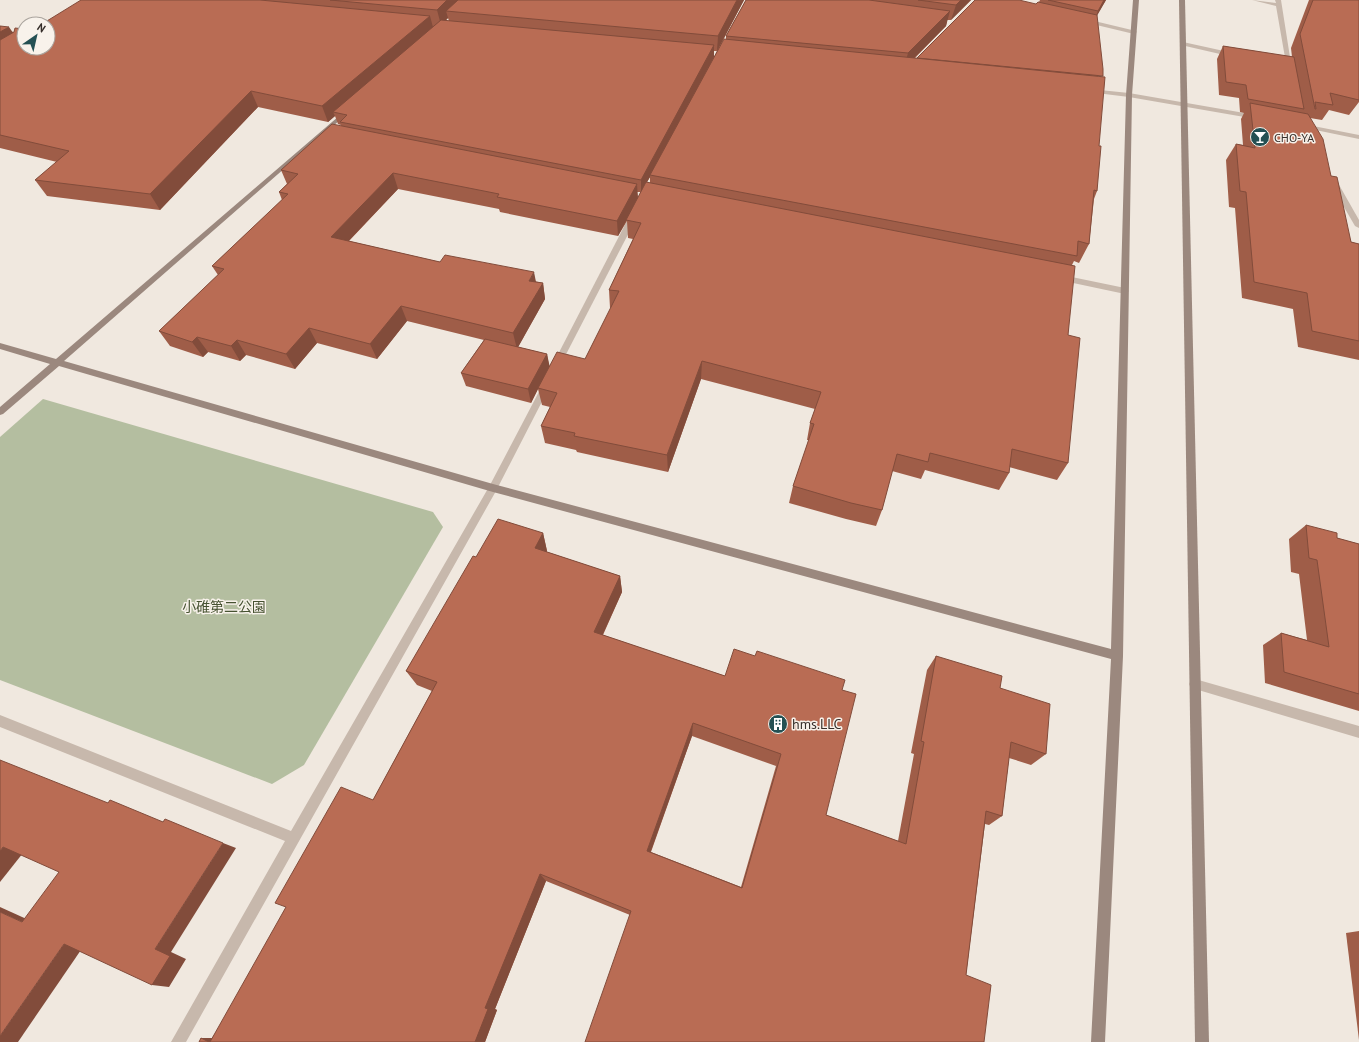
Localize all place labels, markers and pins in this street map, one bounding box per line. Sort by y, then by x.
bar icon: CHO-YA [1249,126,1271,148]
place label: CHO-YA [1274,130,1314,145]
building icon: hms.LLC [767,713,789,735]
place label: hms.LLC [792,715,841,733]

